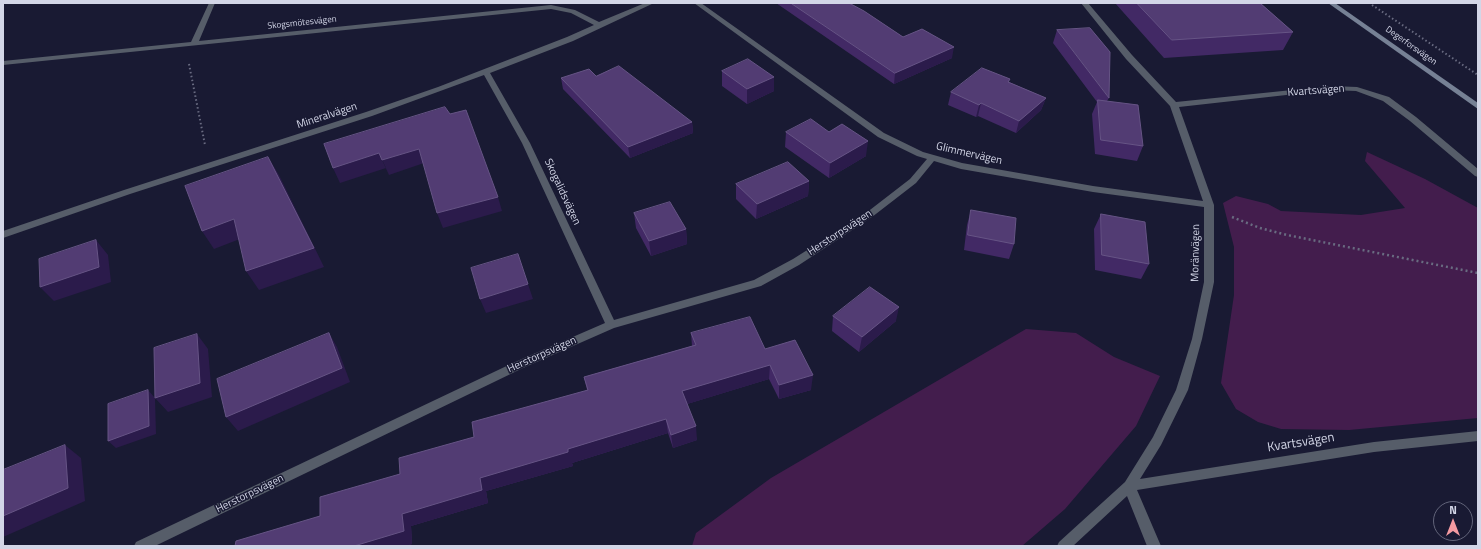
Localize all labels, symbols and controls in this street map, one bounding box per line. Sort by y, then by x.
street label: Skogsmötesvägen [267,14,337,32]
street label: Degerforsvägen [1383,24,1439,68]
street label: Kvartsvägen [1287,82,1345,100]
street label: Mineralvägen [295,100,359,132]
street label: Glimmervägen [935,140,1003,168]
street label: Skogalidsvägen [541,157,583,227]
street label: Herstorpsvägen [805,207,875,259]
street label: Moränvägen [1189,224,1203,282]
street label: Herstorpsvägen [506,334,578,376]
street label: Kvartsvägen [1266,430,1336,456]
street label: Herstorpsvägen [214,472,286,516]
north arrow [1433,501,1473,541]
text: N [1449,502,1457,518]

